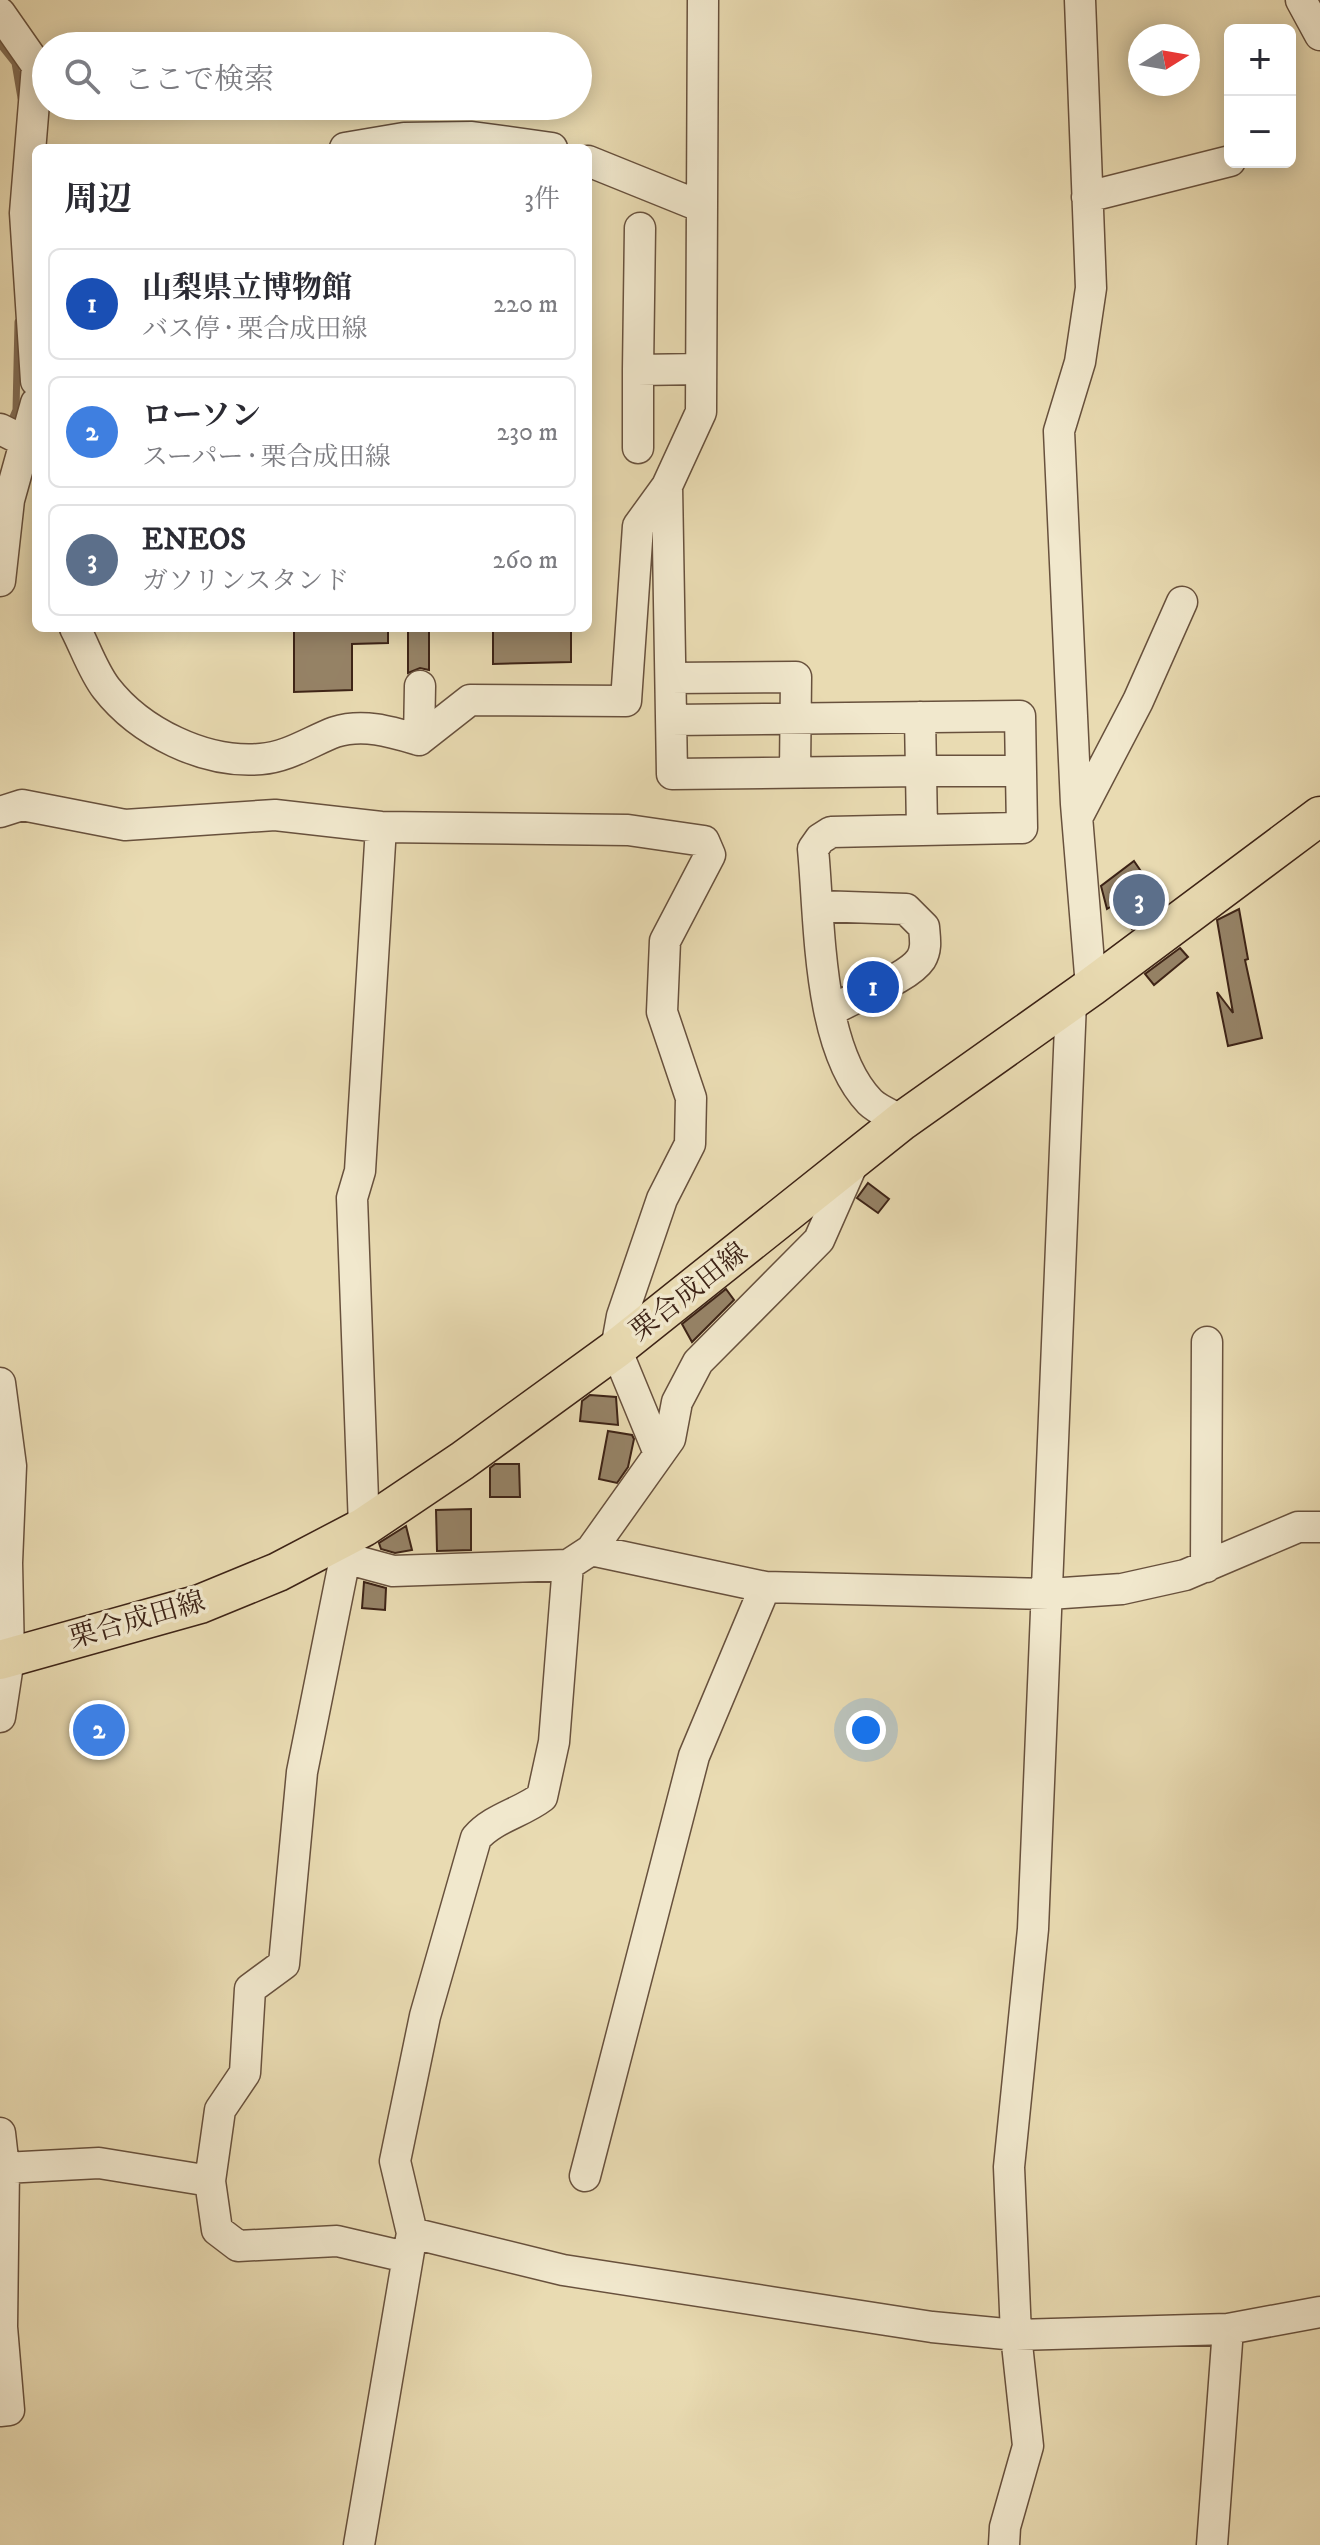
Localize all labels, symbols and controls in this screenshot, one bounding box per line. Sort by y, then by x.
north arrow [1128,24,1200,96]
map controls [1224,24,1296,168]
button: + [1224,24,1296,96]
search box [32,32,592,120]
icon: search [60,54,104,98]
text: ここで検索 [124,62,274,99]
button: − [1224,96,1296,168]
text: 周辺 [64,179,132,221]
text: 3件 [524,183,560,216]
text: 山梨県立博物館 [142,270,352,307]
text: 1 [87,288,97,321]
text: 220 m [493,288,558,321]
text: バス停 · 栗合成田線 [142,313,367,346]
text: ローソン [142,398,261,435]
text: 2 [86,416,98,449]
text: 230 m [496,416,558,449]
text: スーパー · 栗合成田線 [142,441,391,474]
text: ENEOS [142,522,246,559]
text: 3 [87,544,97,577]
text: 260 m [493,544,558,577]
text: ガソリンスタンド [142,565,349,598]
pin: 3 [1113,870,1165,930]
pin: 1 [847,957,899,1017]
street label: 栗合成田線 [623,1235,755,1349]
street label: 栗合成田線 [65,1584,209,1656]
pin: 2 [73,1700,125,1760]
your location [846,1710,886,1750]

